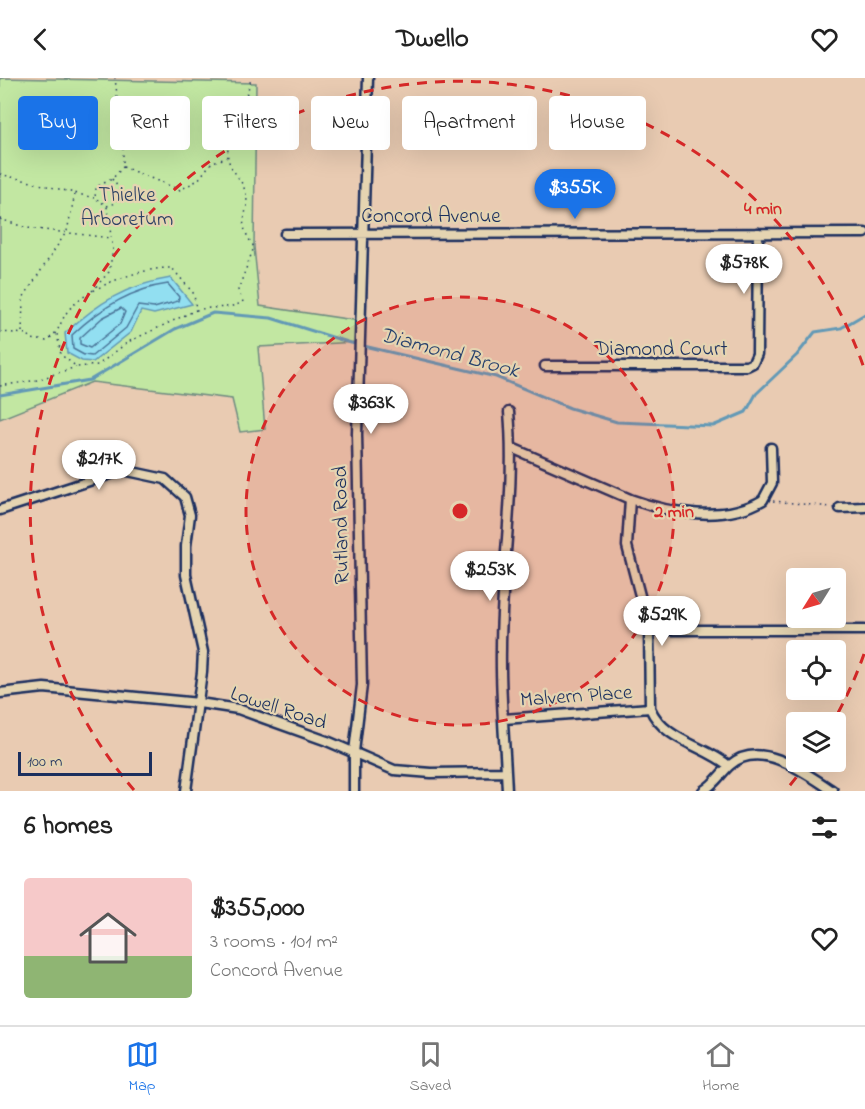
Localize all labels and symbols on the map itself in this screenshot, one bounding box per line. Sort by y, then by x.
pin: $355K [533,169,617,220]
park label: Thielke Arboretum [81,181,173,235]
text: 4 min [744,197,782,223]
street label: Concord Avenue [361,202,501,232]
pin: $578K [702,244,786,295]
water label: Diamond Brook [376,320,524,388]
street label: Diamond Court [593,335,728,365]
pin: $363K [329,384,413,435]
pin: $217K [57,440,141,491]
street label: Rutland Road [326,465,358,585]
text: 2 min [653,500,694,526]
centre of rings [450,501,470,521]
pin: $253K [448,551,532,602]
north arrow [786,568,846,628]
pin: $529K [620,596,704,647]
street label: Malvern Place [519,678,634,716]
street label: Lowell Road [226,679,331,739]
scale bar [18,749,152,776]

